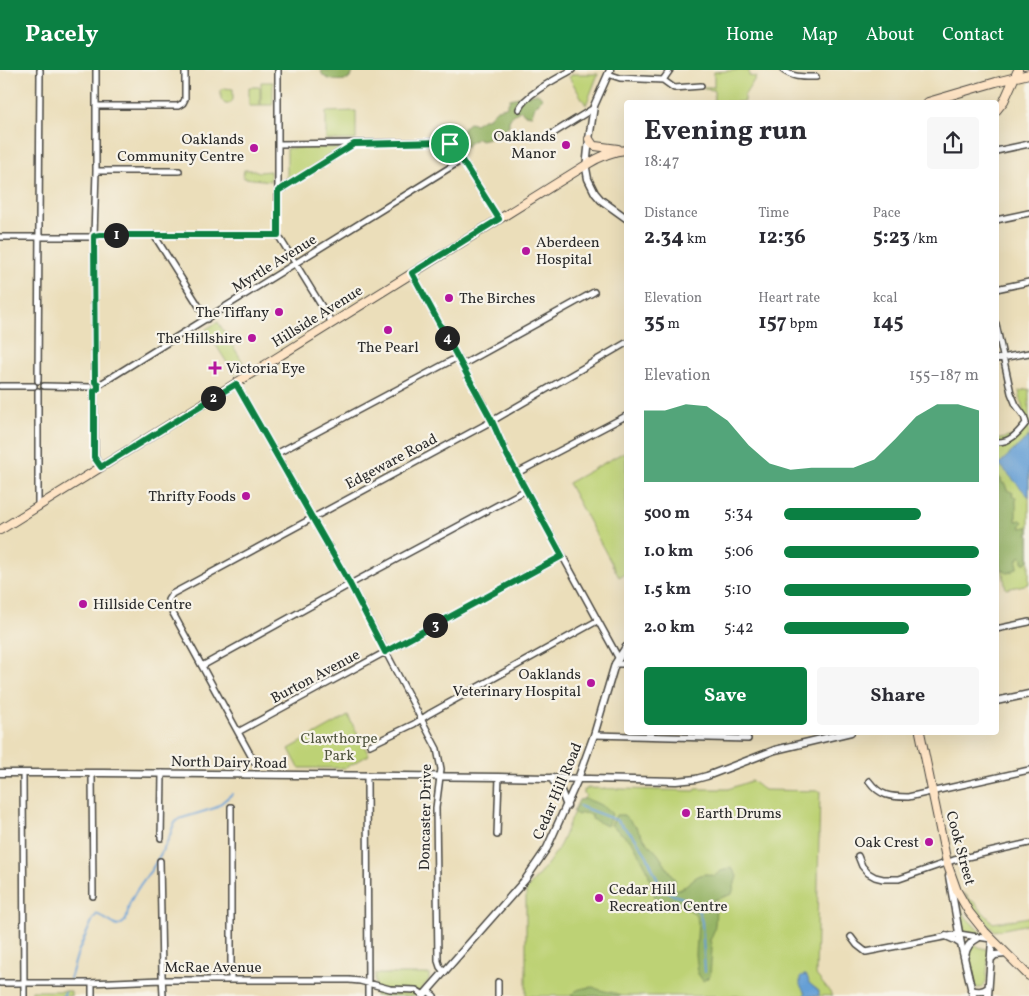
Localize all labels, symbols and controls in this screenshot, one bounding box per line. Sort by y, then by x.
text: Pacely [25,18,99,52]
text: Home [726,23,774,48]
text: Map [802,23,838,48]
text: About [866,23,914,48]
text: Contact [942,23,1004,48]
text: Evening run [644,112,808,151]
button: share [927,117,979,169]
pin [429,123,471,165]
place label: Oaklands Manor [494,127,556,165]
place label: Oaklands Community Centre [117,130,244,168]
icon: arrive [436,130,464,158]
marker: Oaklands Manor [560,139,572,151]
marker: Oaklands Community Centre [248,142,260,154]
text: 18:47 [644,151,679,173]
text: Distance [644,204,698,223]
text: Time [758,204,789,223]
text: Pace [873,204,901,223]
pin: 1 [104,222,128,248]
text: 2.34 [644,223,684,252]
text: 12:36 [758,223,806,252]
text: 5:23 [873,223,910,252]
text: 1 [114,226,119,245]
street label: Myrtle Avenue [228,230,321,299]
text: km [684,230,707,249]
text: /km [910,230,938,249]
place label: Aberdeen Hospital [536,233,600,271]
marker: Aberdeen Hospital [520,245,532,257]
street label: Hillside Avenue [268,281,367,354]
place label: The Birches [459,289,535,310]
text: Elevation [644,289,702,308]
text: Heart rate [758,289,820,308]
text: kcal [873,289,898,308]
marker: The Birches [443,292,455,304]
place label: The Tiffany [195,303,269,324]
marker: The Tiffany [273,306,285,318]
text: 35 [644,308,665,337]
text: 157 [758,308,787,337]
text: 145 [873,308,904,337]
text: m [665,315,680,334]
text: bpm [787,315,818,334]
marker: The Pearl [382,324,394,336]
pin: 4 [434,326,460,350]
place label: The Hillshire [156,329,242,350]
text: 4 [443,329,452,348]
marker: The Hillshire [246,332,258,344]
place label: The Pearl [357,338,419,359]
place label: Victoria Eye [226,359,305,380]
marker: Victoria Eye [208,361,222,375]
text: Elevation [644,365,711,387]
text: 155–187 m [909,365,979,387]
pin: 2 [200,386,226,410]
text: 2 [210,389,217,408]
street label: Edgeware Road [342,429,441,495]
place label: Thrifty Foods [148,487,236,508]
marker: Thrifty Foods [240,490,252,502]
text: 500 m [644,503,690,525]
text: 5:34 [724,503,753,525]
text: 1.0 km [644,541,693,563]
text: 5:06 [724,541,753,563]
text: 1.5 km [644,579,691,601]
text: 5:10 [724,579,751,601]
place label: Hillside Centre [93,595,192,616]
marker: Hillside Centre [77,598,89,610]
pin: 3 [422,612,448,638]
text: 3 [432,616,439,635]
text: 2.0 km [644,617,695,639]
text: 5:42 [724,617,754,639]
street label: Burton Avenue [267,645,364,710]
place label: Oaklands Veterinary Hospital [453,665,581,703]
button: Save [644,667,807,725]
button: Share [817,667,979,725]
marker: Oaklands Veterinary Hospital [585,677,597,689]
park label: Clawthorpe Park [300,729,378,767]
street label: Cedar Hill Road [528,740,588,843]
street label: North Dairy Road [171,752,287,775]
street label: Doncaster Drive [415,764,438,871]
place label: Earth Drums [696,804,781,825]
marker: Earth Drums [680,807,692,819]
street label: Cook Street [940,809,980,888]
place label: Oak Crest [855,833,919,854]
marker: Oak Crest [923,836,935,848]
place label: Cedar Hill Recreation Centre [609,880,728,918]
marker: Cedar Hill Recreation Centre [593,892,605,904]
street label: McRae Avenue [164,958,262,979]

